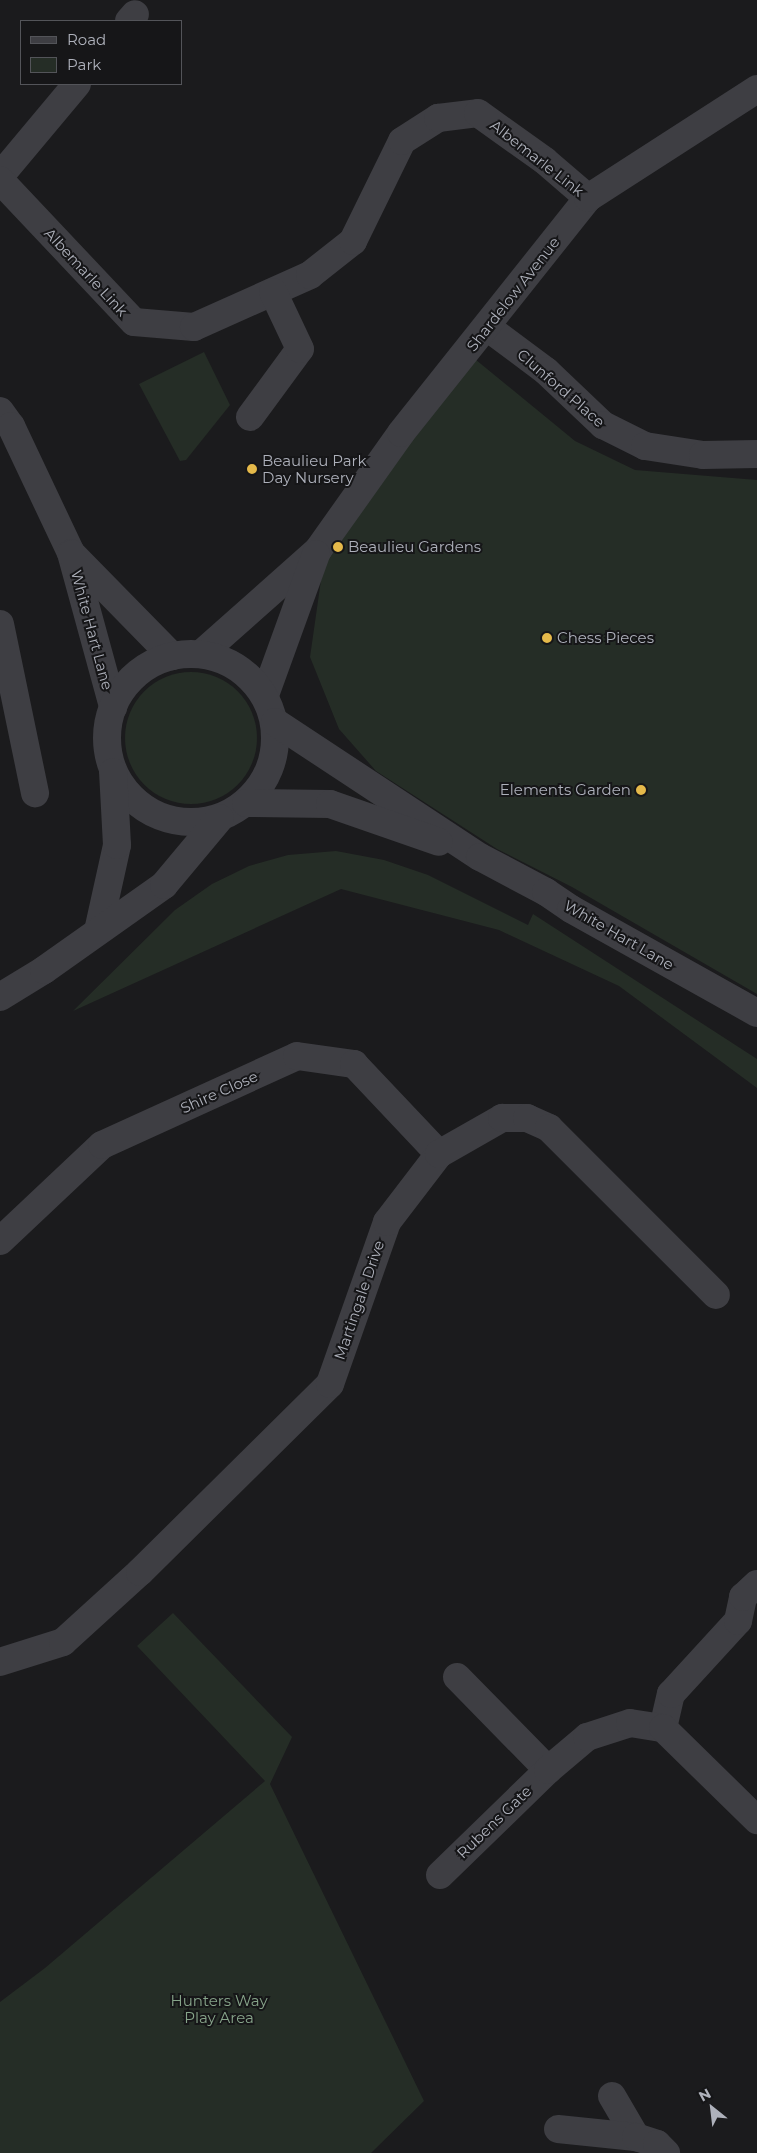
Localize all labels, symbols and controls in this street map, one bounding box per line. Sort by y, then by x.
legend [20,20,182,85]
text: Road [67,30,106,49]
text: Park [67,55,101,74]
street label: Albemarle Link [487,116,587,200]
street label: Albemarle Link [41,224,131,320]
street label: Shardelow Avenue [463,233,563,355]
street label: Clunford Place [514,345,608,431]
place label: Beaulieu Park Day Nursery [262,451,366,486]
marker: Beaulieu Park Day Nursery [246,463,258,475]
place label: Beaulieu Gardens [348,538,481,556]
marker: Beaulieu Gardens [332,541,344,553]
street label: White Hart Lane [67,568,117,692]
place label: Chess Pieces [557,629,654,647]
marker: Chess Pieces [541,632,553,644]
place label: Elements Garden [500,781,631,799]
marker: Elements Garden [635,784,647,796]
street label: White Hart Lane [561,896,677,974]
street label: Shire Close [178,1067,260,1117]
street label: Martingale Drive [330,1238,388,1362]
street label: Rubens Gate [453,1782,535,1862]
park label: Hunters Way Play Area [170,1991,268,2026]
north arrow [687,2083,737,2133]
text: N [695,2084,714,2105]

